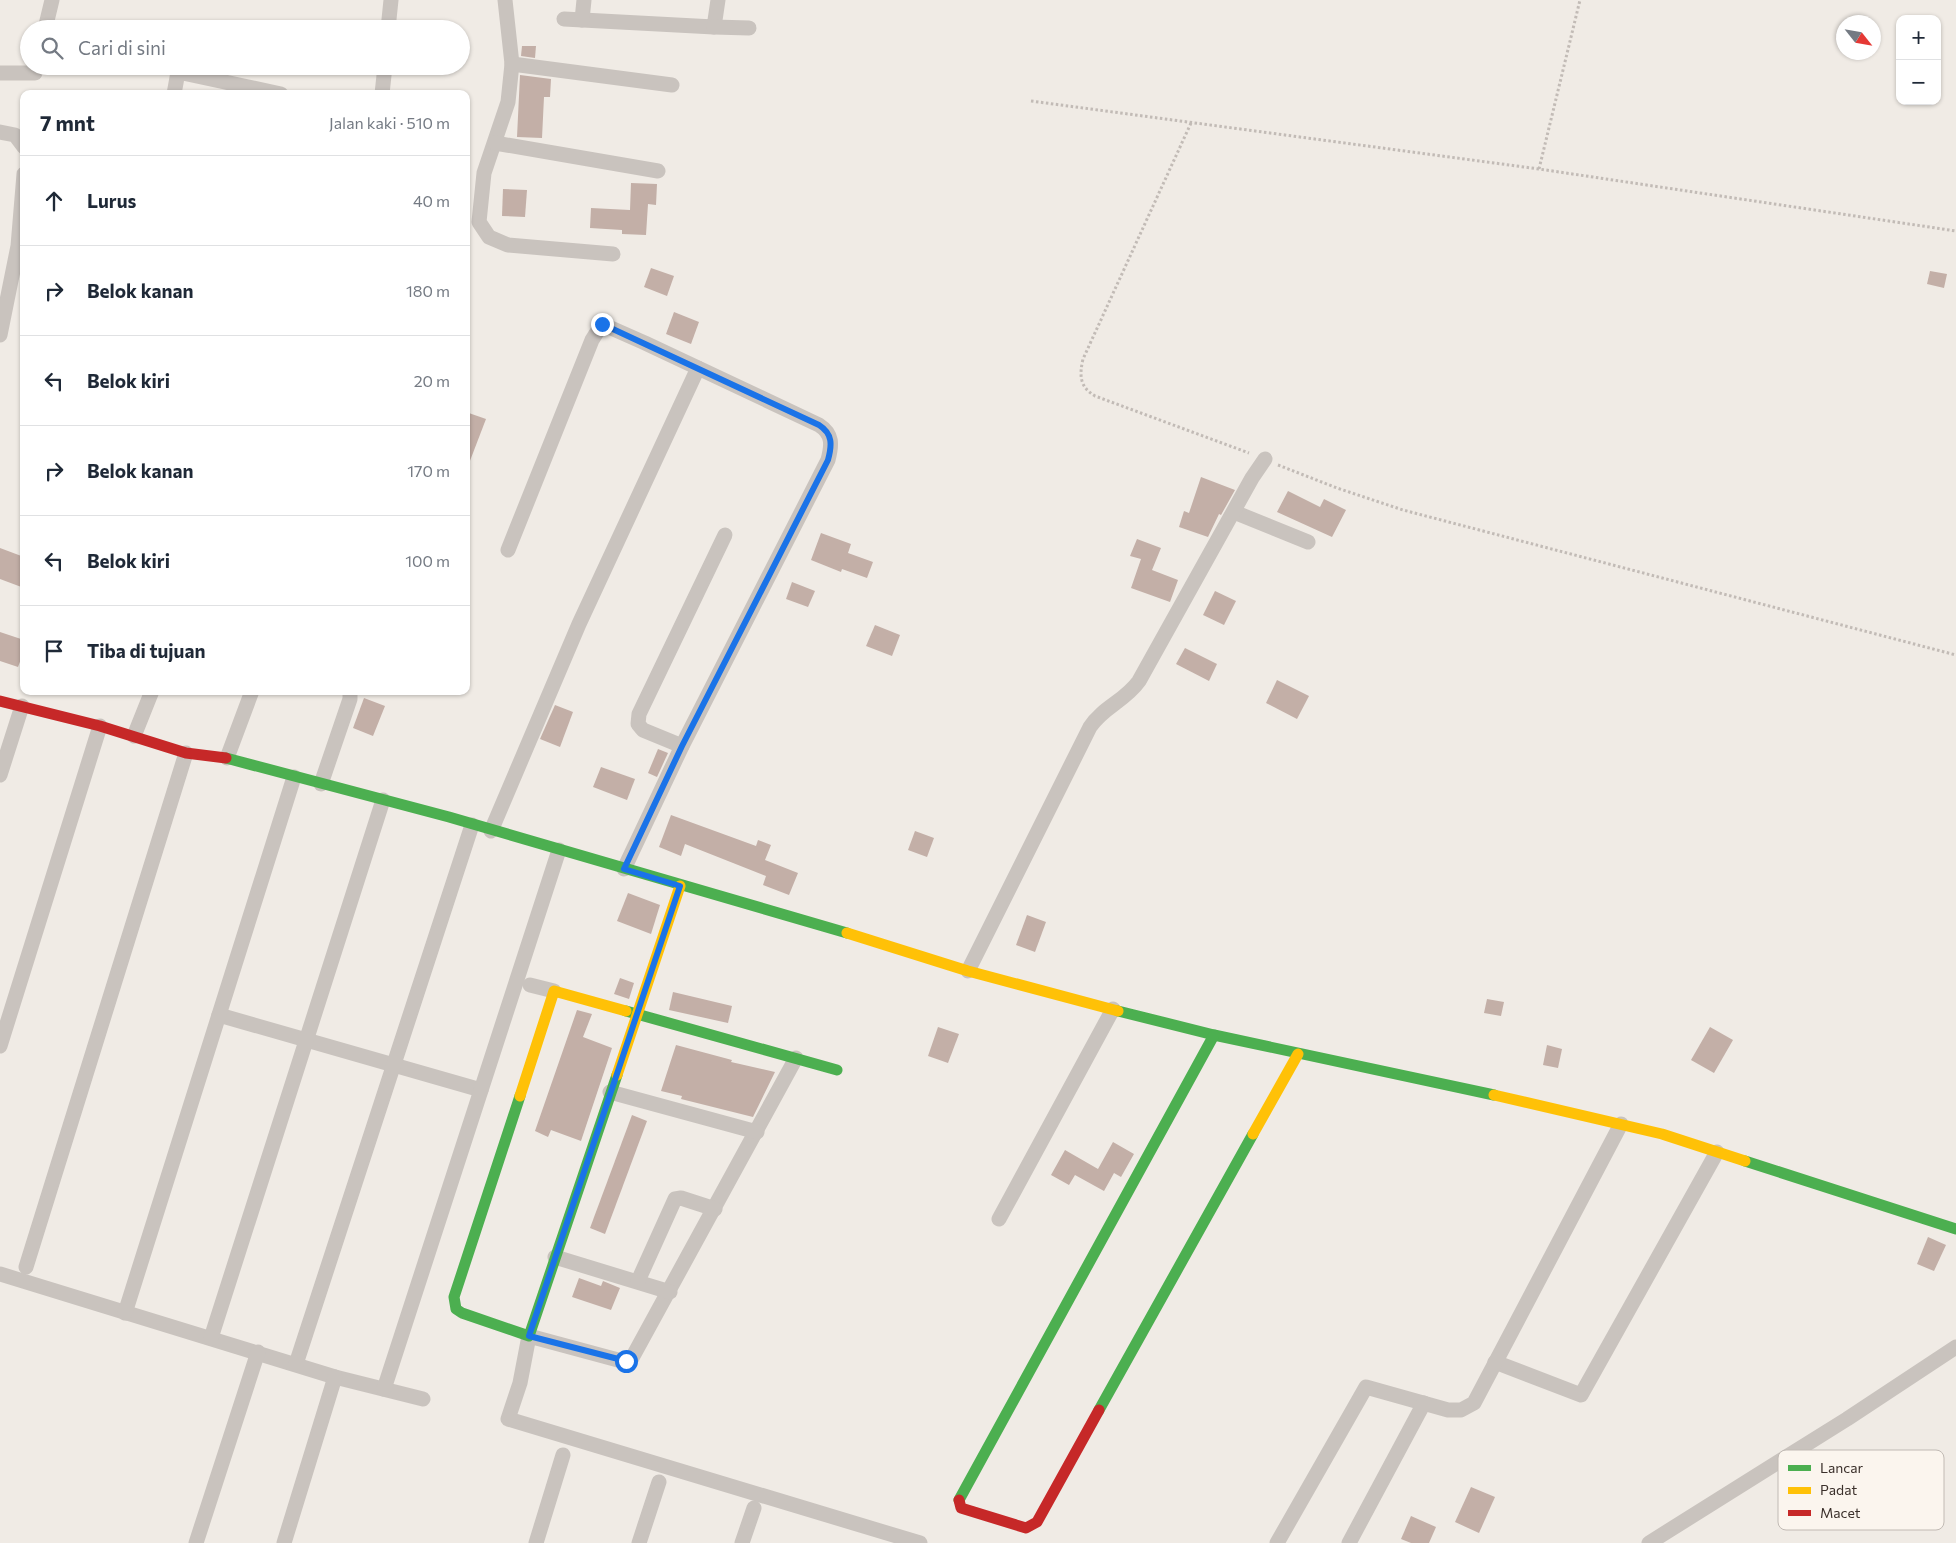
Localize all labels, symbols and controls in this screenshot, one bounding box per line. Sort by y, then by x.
north arrow [1836,15,1881,60]
map controls [1896,15,1941,105]
button: + [1896,15,1941,60]
search box [20,20,470,75]
icon: search [38,34,66,62]
text: Cari di sini [78,36,166,59]
button: − [1896,60,1941,105]
text: 7 mnt [40,110,95,135]
text: Jalan kaki · 510 m [329,113,450,132]
icon: ahead [40,187,68,215]
text: Lurus [87,189,136,212]
text: 40 m [413,191,450,210]
icon: right [40,277,68,305]
text: Belok kanan [87,279,194,302]
text: 180 m [406,281,450,300]
route end [591,313,614,336]
icon: left [40,367,68,395]
text: Belok kiri [87,369,170,392]
text: 20 m [414,371,450,390]
icon: right [40,457,68,485]
text: Belok kanan [87,459,194,482]
text: 170 m [407,461,450,480]
icon: left [40,547,68,575]
text: Belok kiri [87,549,170,572]
text: 100 m [405,551,450,570]
icon: arrive [40,637,68,665]
text: Tiba di tujuan [87,639,205,662]
route start [615,1350,638,1373]
legend [1778,1450,1944,1530]
text: Lancar [1820,1459,1864,1476]
text: Padat [1820,1481,1858,1498]
text: Macet [1820,1504,1861,1521]

